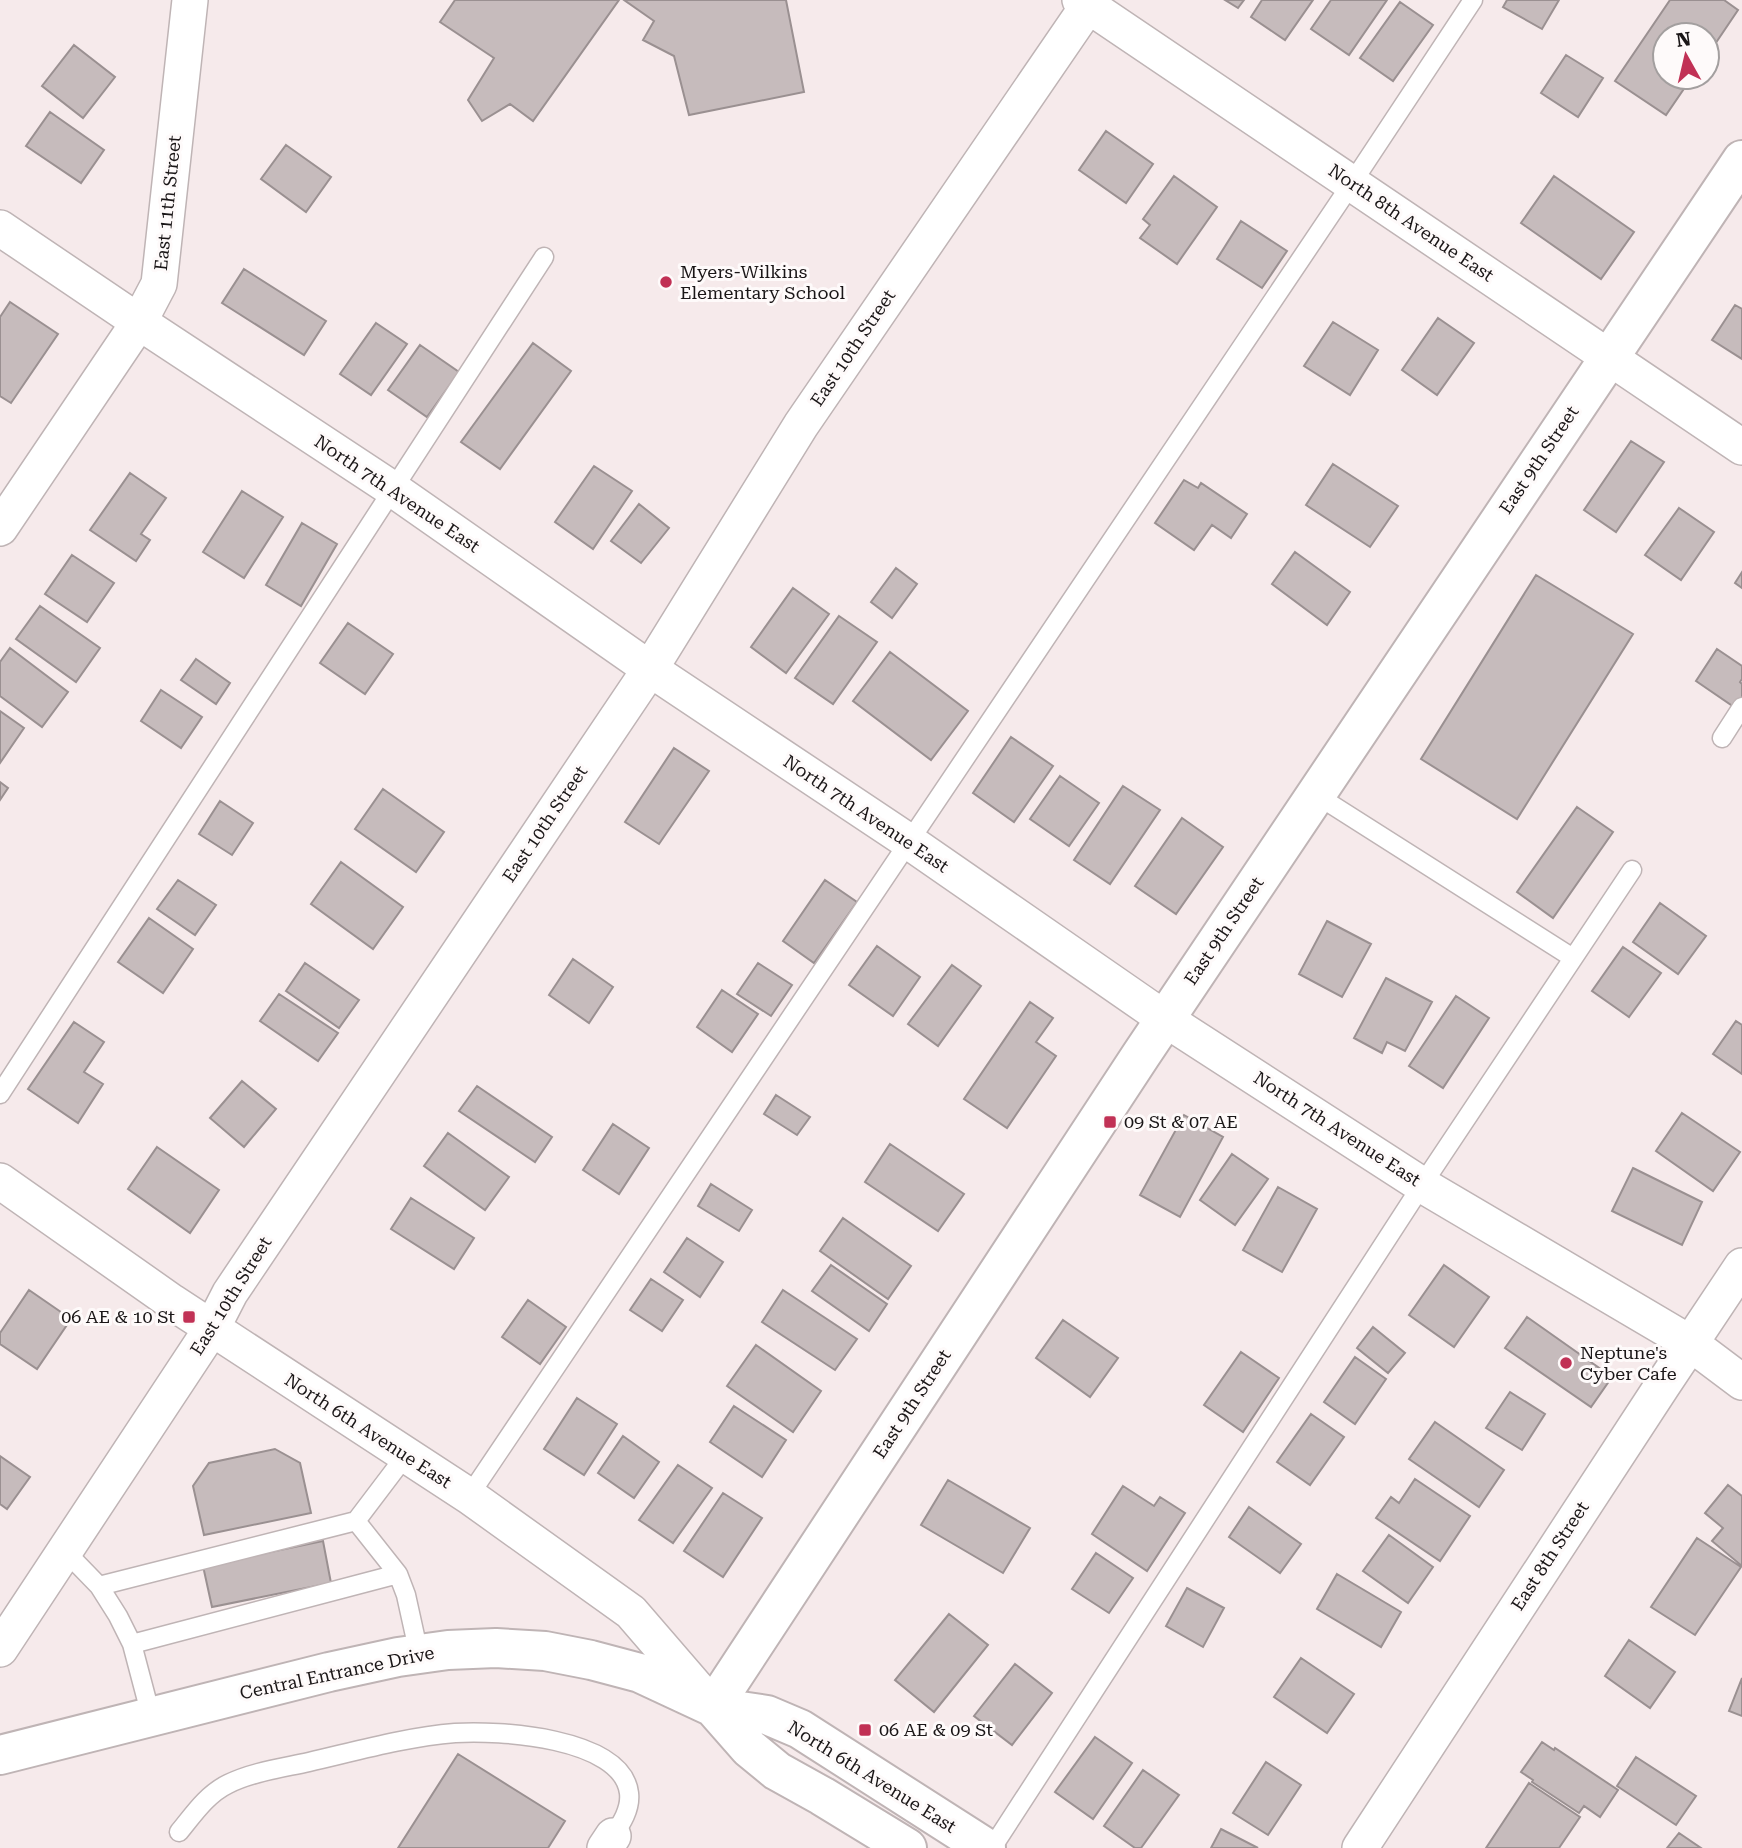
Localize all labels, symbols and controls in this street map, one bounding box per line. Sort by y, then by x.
north arrow [1651,21,1721,91]
text: N [1675,27,1693,52]
street label: East 11th Street [150,134,185,272]
street label: North 8th Avenue East [1325,159,1498,286]
place label: Myers-Wilkins Elementary School [680,261,845,303]
marker: Myers-Wilkins Elementary School [658,274,674,290]
street label: East 10th Street [806,285,899,410]
street label: East 9th Street [1495,401,1583,518]
street label: North 7th Avenue East [311,430,484,557]
street label: North 7th Avenue East [780,750,953,877]
street label: East 10th Street [498,761,591,886]
street label: East 9th Street [1180,872,1268,989]
street label: North 7th Avenue East [1250,1067,1425,1191]
place label: 09 St & 07 AE [1124,1111,1238,1132]
marker: 09 St & 07 AE [1102,1114,1118,1130]
street label: East 10th Street [186,1232,276,1359]
place label: 06 AE & 10 St [61,1306,175,1327]
marker: 06 AE & 10 St [181,1309,197,1325]
place label: Neptune's Cyber Cafe [1580,1342,1677,1384]
street label: East 9th Street [869,1345,955,1462]
marker: Neptune's Cyber Cafe [1558,1355,1574,1371]
street label: North 6th Avenue East [281,1369,456,1493]
street label: East 8th Street [1507,1497,1593,1614]
street label: Central Entrance Drive [238,1642,436,1703]
street label: North 6th Avenue East [784,1716,961,1837]
place label: 06 AE & 09 St [879,1719,993,1740]
marker: 06 AE & 09 St [857,1722,873,1738]

